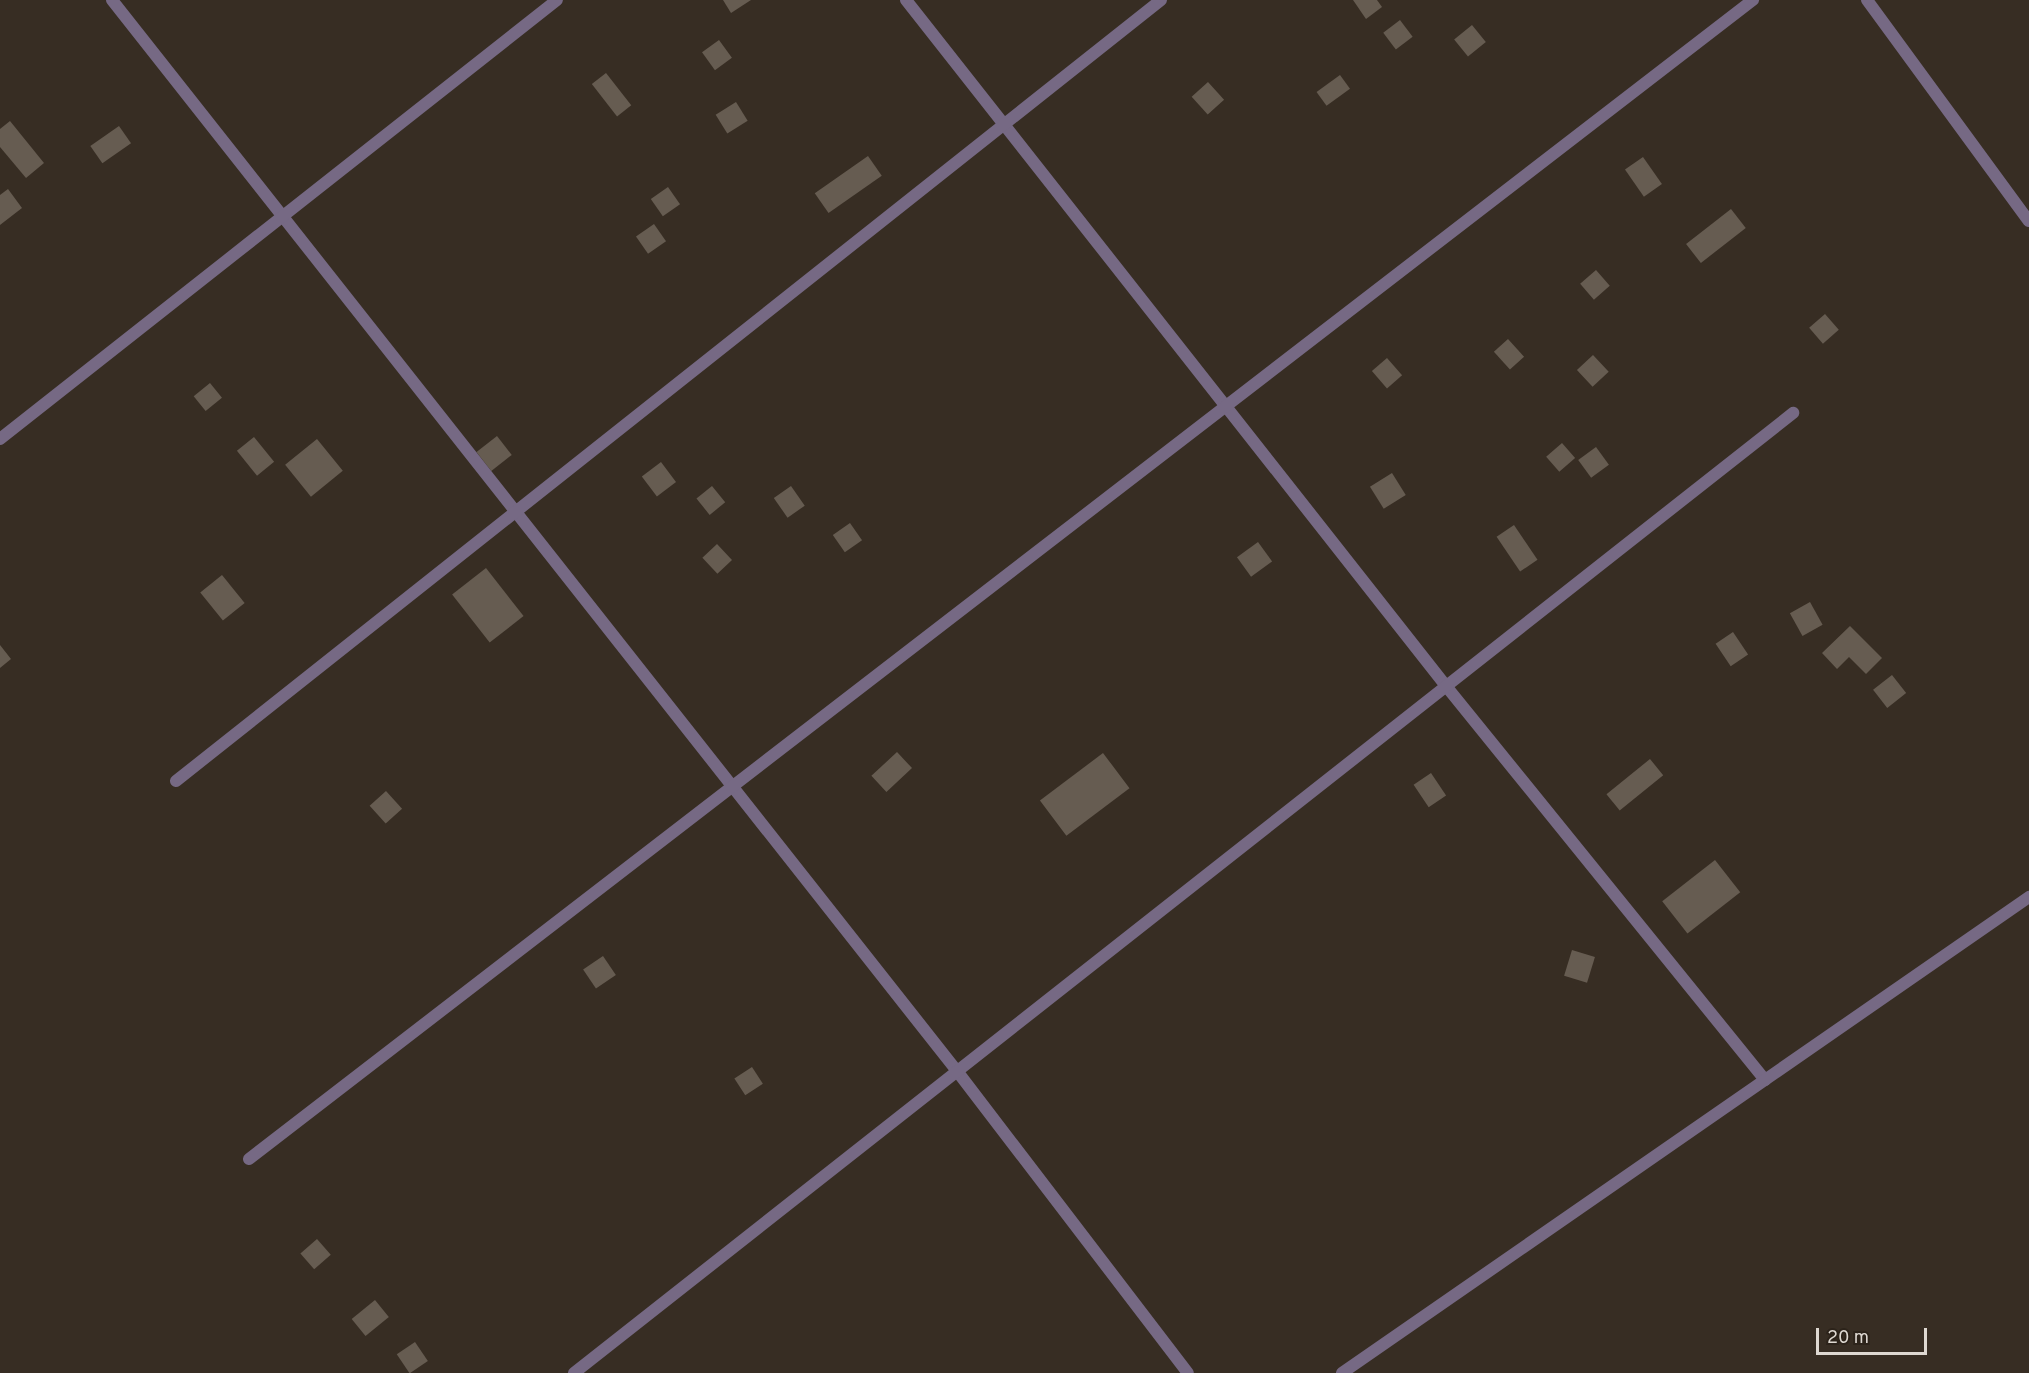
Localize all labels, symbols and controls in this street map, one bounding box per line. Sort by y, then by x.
scale bar [1819,1316,1930,1354]
text: 20 m [1827,1327,1869,1350]

